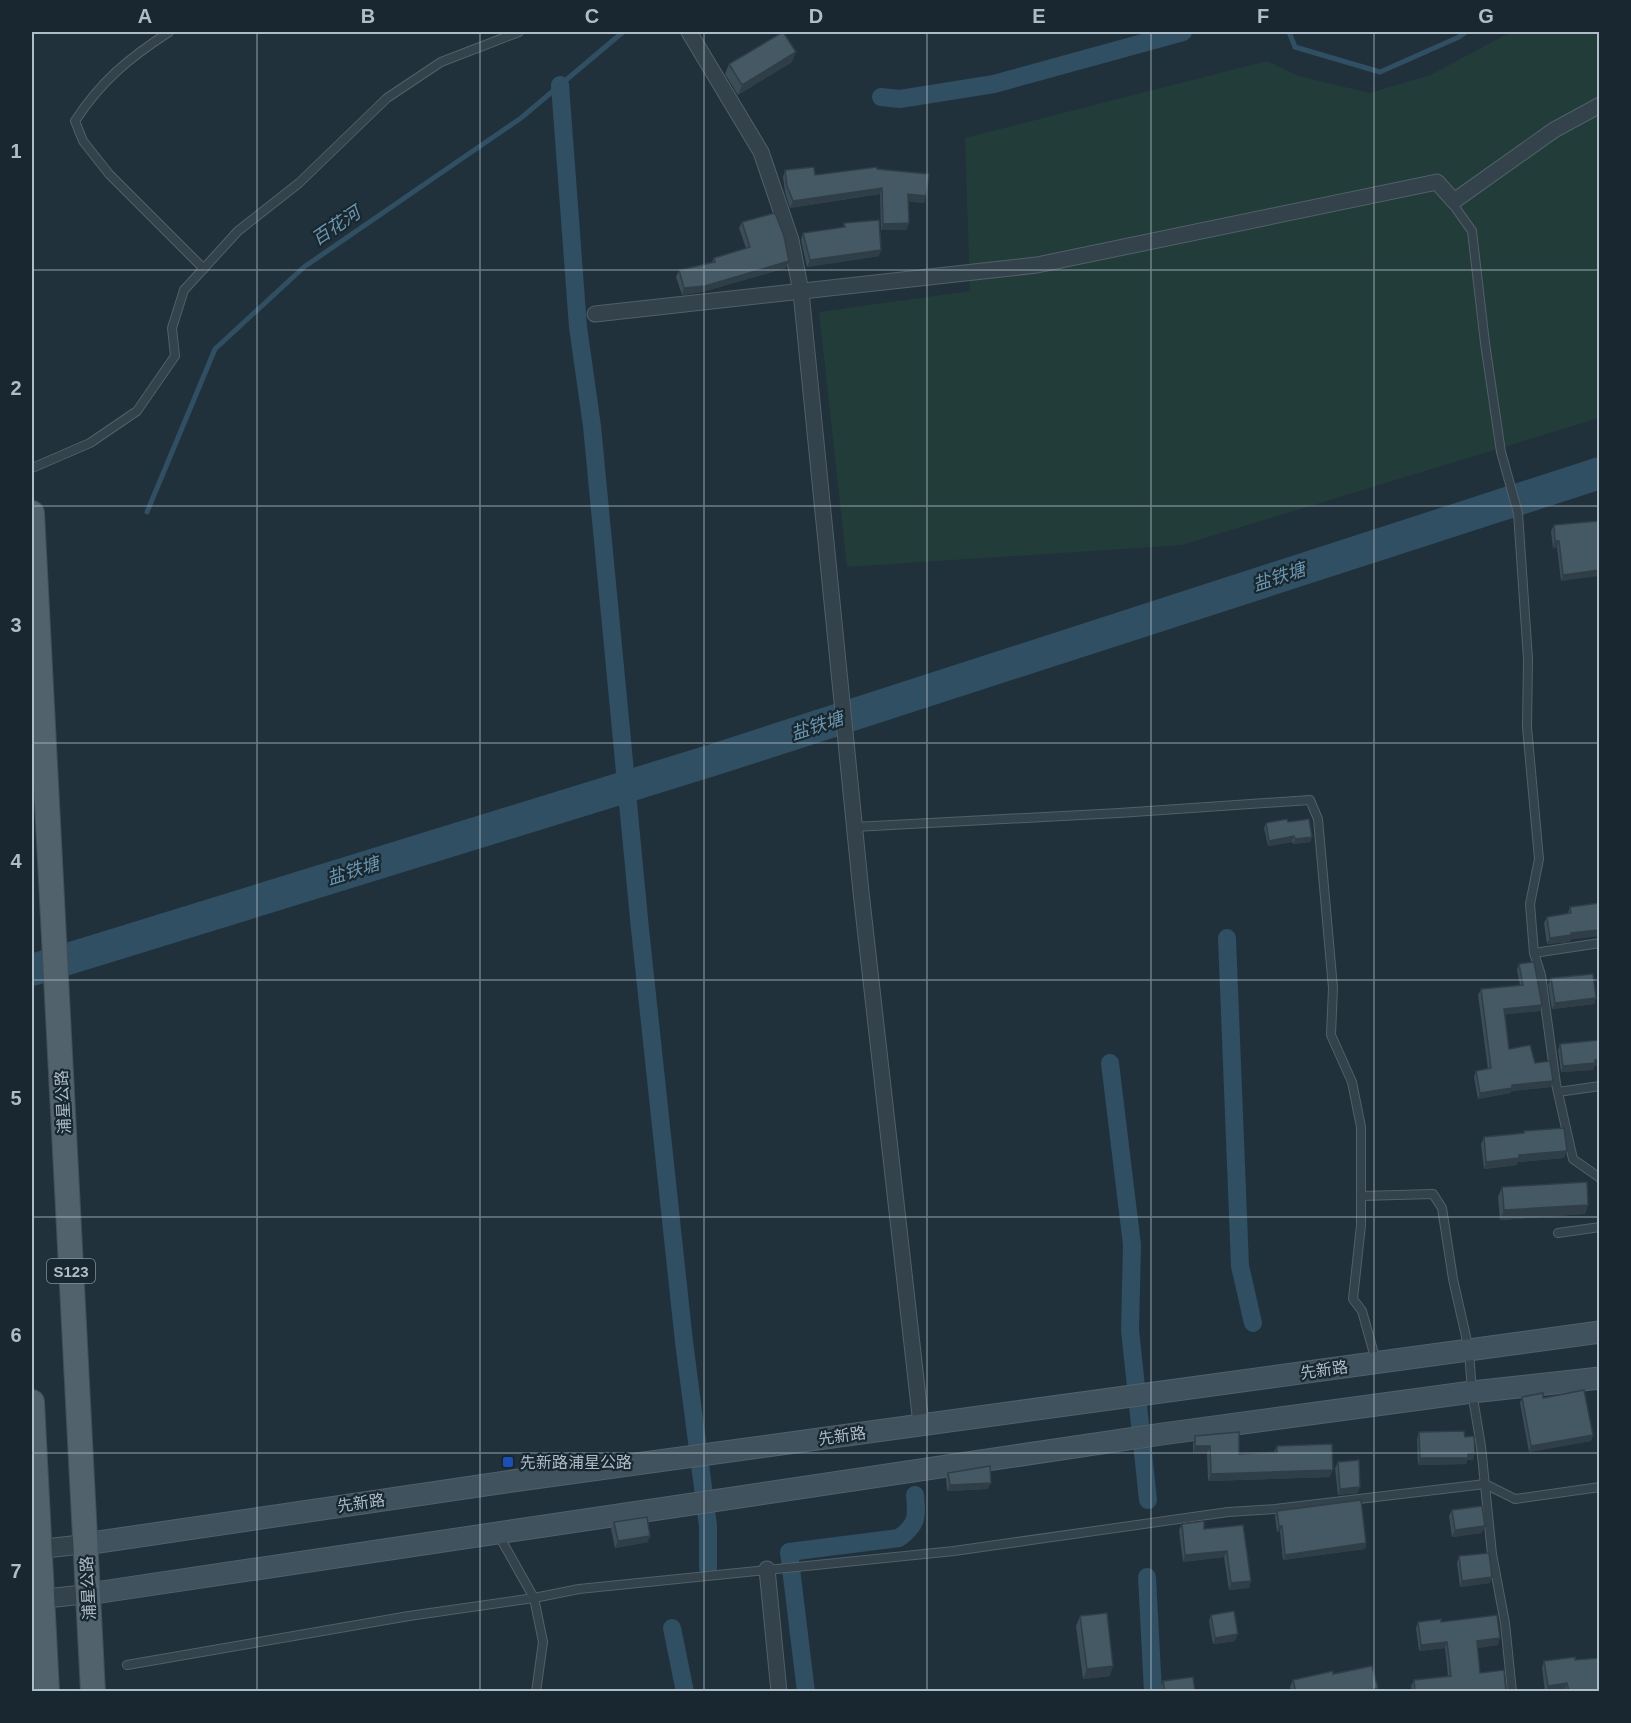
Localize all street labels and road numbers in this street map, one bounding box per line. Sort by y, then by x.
street label: 浦星公路 [53,1070,73,1134]
road number: S123 [47,1259,95,1283]
street label: 先新路 [1299,1358,1349,1382]
street label: 先新路 [817,1424,867,1448]
street label: 先新路 [336,1491,386,1515]
street label: 浦星公路 [78,1556,98,1620]

